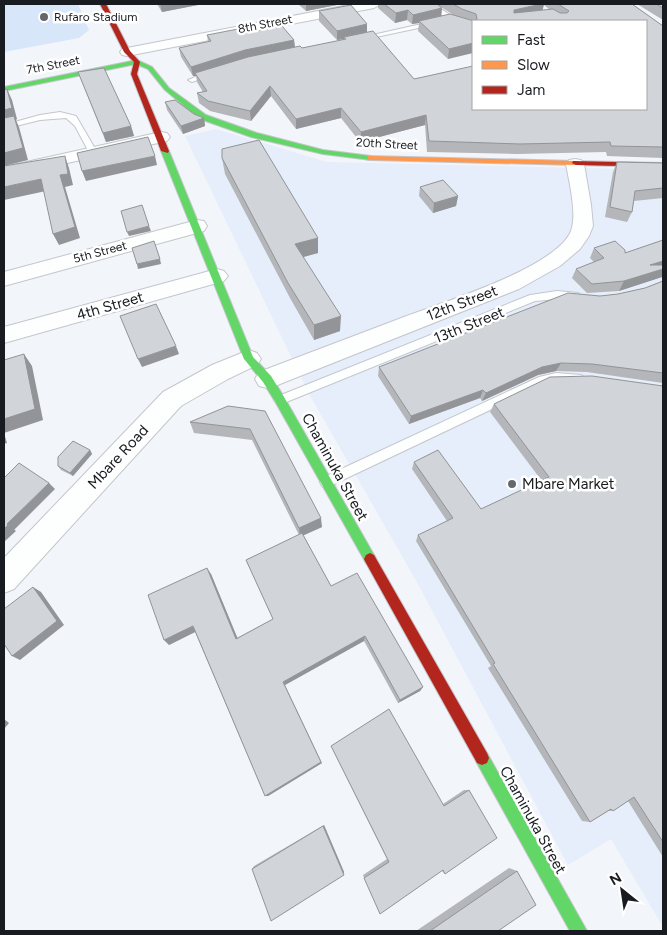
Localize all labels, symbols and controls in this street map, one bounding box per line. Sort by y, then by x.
place label: Rufaro Stadium [54,10,137,24]
marker: Rufaro Stadium [38,11,50,23]
street label: 8th Street [237,12,294,36]
legend [472,20,647,110]
text: Fast [517,31,546,49]
street label: 7th Street [25,53,81,77]
text: Slow [517,56,550,74]
text: Jam [517,81,545,99]
street label: 20th Street [356,135,419,153]
street label: 5th Street [72,238,129,266]
street label: 12th Street [424,281,500,325]
street label: 4th Street [74,288,146,324]
street label: 13th Street [431,303,507,347]
street label: Chaminuka Street [298,410,372,524]
street label: Mbare Road [84,421,152,493]
place label: Mbare Market [522,475,615,493]
marker: Mbare Market [506,478,518,490]
street label: Chaminuka Street [496,763,570,877]
north arrow [597,865,647,915]
text: N [607,869,625,889]

